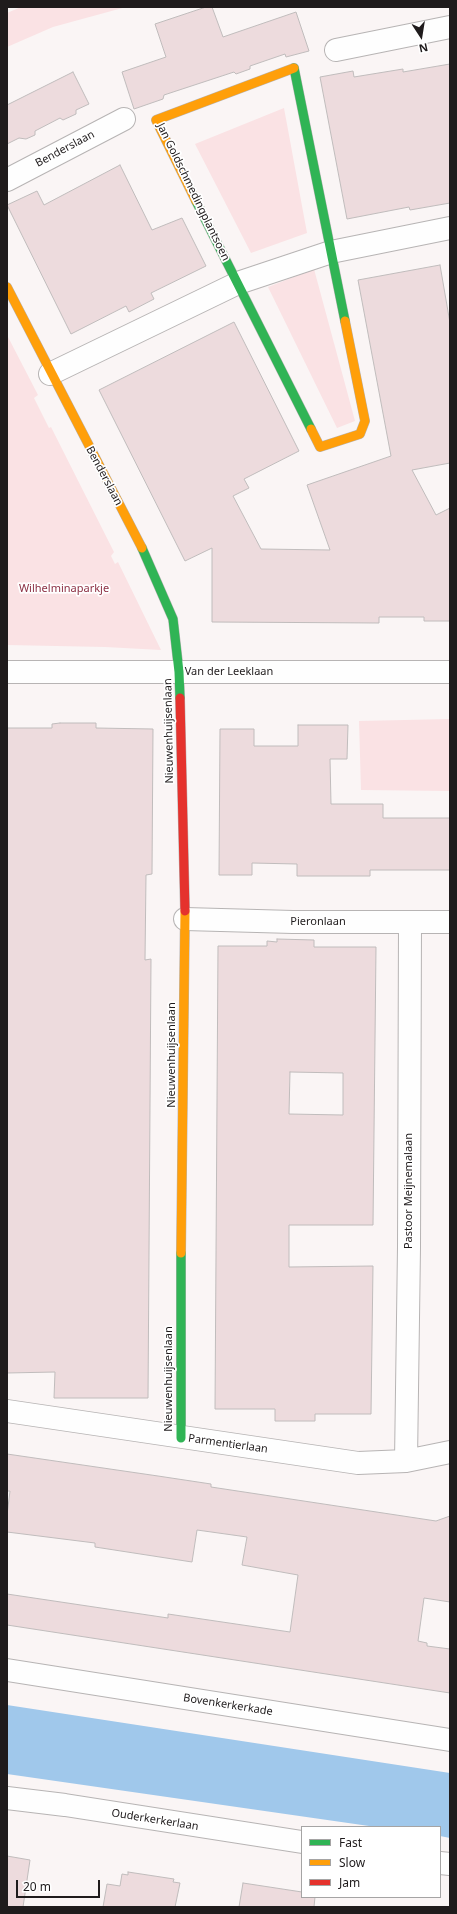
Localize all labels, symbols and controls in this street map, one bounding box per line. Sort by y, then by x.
north arrow [401,16,441,56]
text: N [418,40,430,56]
street label: Jan Goldschmedingplantsoen [154,121,232,263]
street label: Benderslaan [33,128,97,170]
street label: Benderslaan [83,444,125,508]
park label: Wilhelminaparkje [19,582,109,596]
street label: Van der Leeklaan [185,665,273,679]
street label: Nieuwenhuijsenlaan [161,678,177,784]
street label: Pieronlaan [290,915,346,929]
street label: Nieuwenhuijsenlaan [165,1002,179,1108]
street label: Pastoor Meijnemalaan [402,1133,416,1249]
street label: Nieuwenhuijsenlaan [162,1326,176,1432]
street label: Parmentierlaan [187,1432,269,1456]
street label: Bovenkerkerkade [182,1691,274,1719]
street label: Ouderkerkerlaan [110,1807,200,1833]
legend [301,1826,441,1898]
text: Fast [339,1834,362,1851]
text: Slow [339,1854,365,1871]
scale bar [18,1872,102,1898]
text: Jam [339,1874,360,1891]
text: 20 m [23,1878,51,1895]

